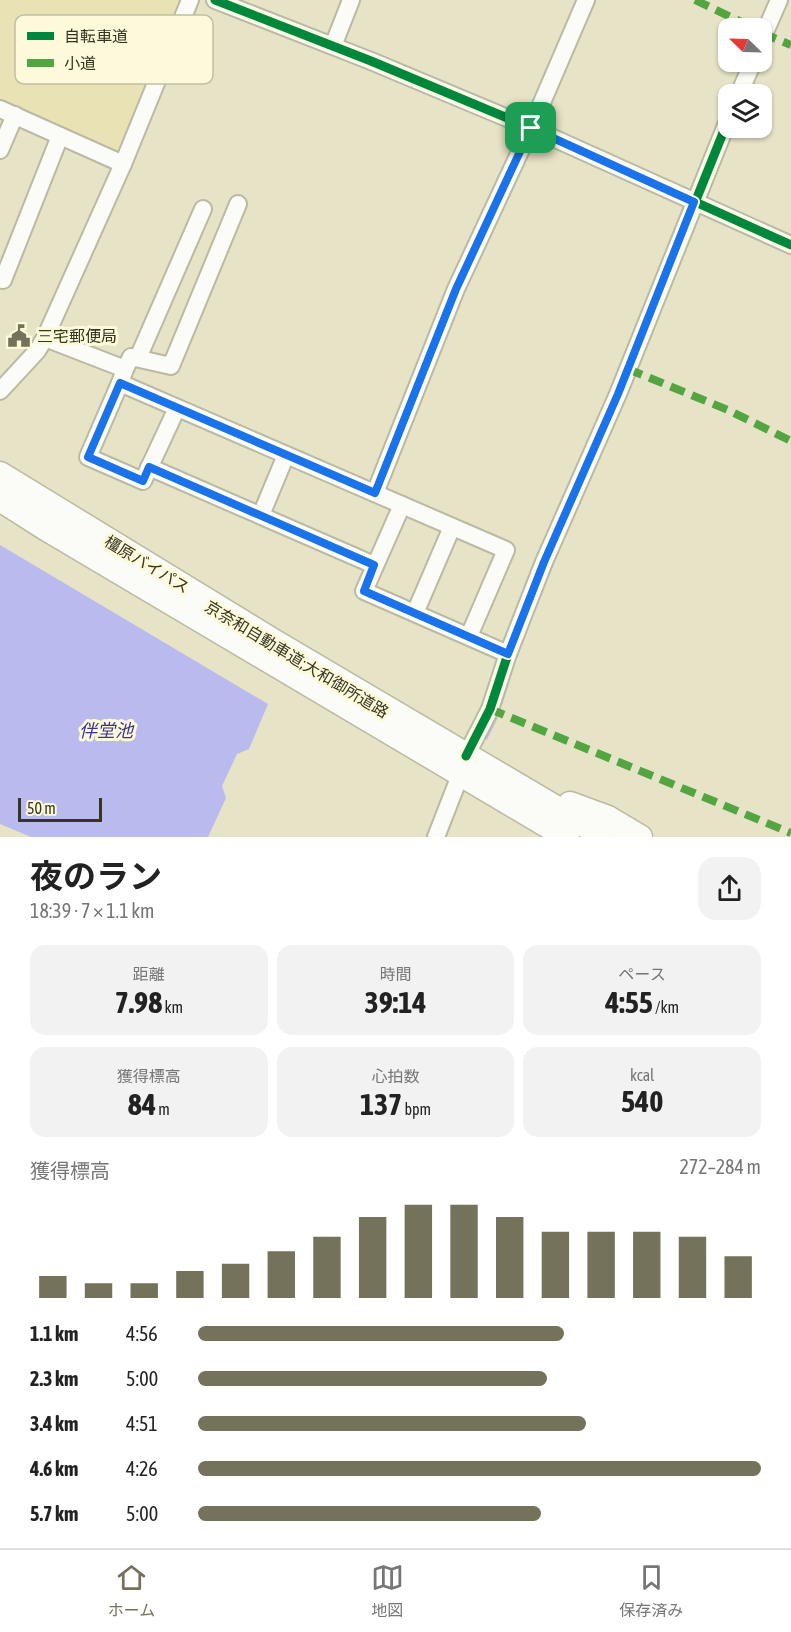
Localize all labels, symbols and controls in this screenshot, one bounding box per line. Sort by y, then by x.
legend [15,15,213,84]
north arrow [718,18,772,72]
map controls [718,18,772,138]
text: 自転車道 [64,27,128,45]
text: 小道 [64,54,96,72]
button: layers [718,84,772,138]
pin [505,102,556,153]
icon: arrive [514,111,547,144]
public building icon: 三宅郵便局 [6,323,32,349]
place label: 三宅郵便局 [37,327,117,345]
street label: 橿原バイパス [101,532,193,596]
street label: 京奈和自動車道;大和御所道路 [202,597,392,721]
water label: 伴堂池 [79,720,135,741]
scale bar [18,795,102,822]
text: 50 m [27,799,56,817]
text: 夜のラン [30,857,162,895]
button: share [698,857,761,920]
text: 18:39 · 7 × 1.1 km [30,899,155,922]
text: 距離 [133,965,165,983]
text: 時間 [379,965,412,983]
text: ペース [619,965,666,983]
text: 7.98 [115,985,162,1019]
text: 39:14 [365,985,426,1019]
text: 4:55 [605,985,653,1019]
text: km [162,998,183,1016]
text: /km [653,998,679,1016]
text: kcal [630,1066,654,1084]
text: 獲得標高 [117,1067,181,1085]
text: 心拍数 [371,1067,420,1085]
text: 540 [621,1084,663,1118]
text: 84 [128,1087,156,1121]
text: 137 [360,1087,402,1121]
text: m [156,1100,170,1118]
text: bpm [402,1100,431,1118]
text: 272–284 m [679,1155,761,1178]
text: 獲得標高 [30,1159,110,1182]
text: 1.1 km [30,1322,78,1345]
text: 4:56 [126,1322,158,1345]
text: 2.3 km [30,1367,78,1390]
text: 5:00 [126,1367,158,1390]
text: 3.4 km [30,1412,78,1435]
text: 4:51 [126,1412,158,1435]
text: 4.6 km [30,1457,78,1480]
text: 4:26 [126,1457,158,1480]
text: 5.7 km [30,1502,78,1525]
text: 5:00 [126,1502,158,1525]
tab: ホーム [108,1561,155,1621]
tab: 地図 [371,1561,404,1621]
tab: 保存済み [619,1561,683,1621]

